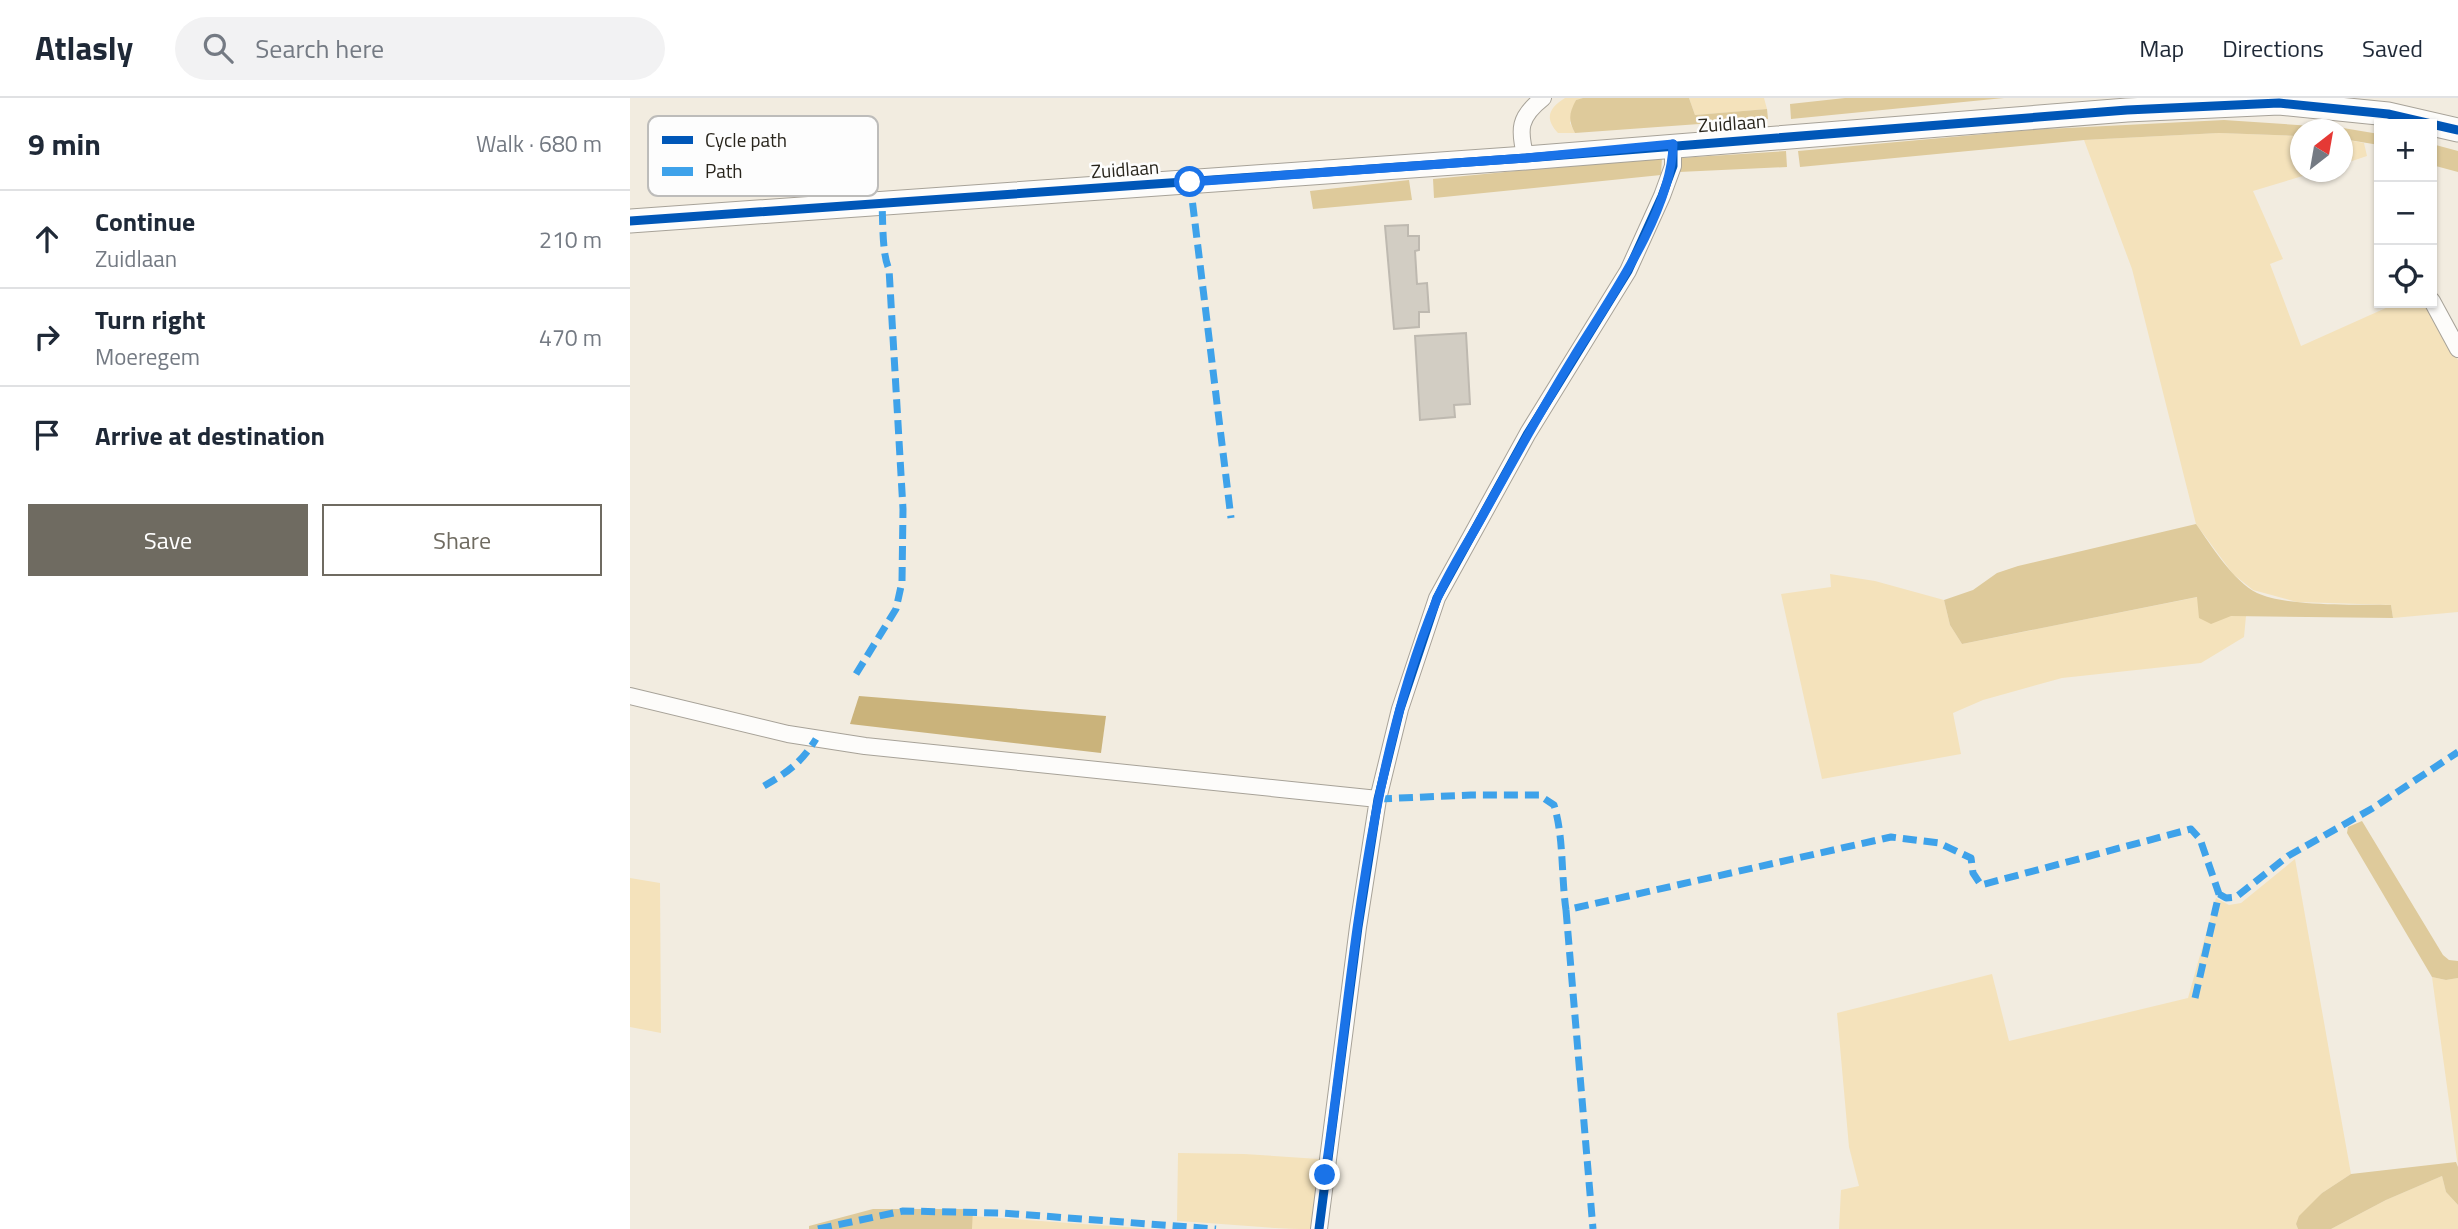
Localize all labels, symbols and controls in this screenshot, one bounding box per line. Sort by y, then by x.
search box [175,17,665,80]
text: Atlasly [35,23,133,73]
icon: search [199,29,237,67]
text: Search here [255,29,384,68]
text: Map [2139,30,2184,66]
text: Directions [2222,30,2324,66]
text: Saved [2362,30,2423,66]
street label: Zuidlaan [1697,106,1767,139]
legend [648,116,878,196]
north arrow [2290,119,2353,182]
map controls [2374,119,2437,308]
button: + [2374,119,2437,182]
text: 9 min [28,121,101,167]
text: Cycle path [705,125,787,154]
text: Walk · 680 m [476,126,602,161]
street label: Zuidlaan [1090,152,1160,185]
text: Path [705,156,743,185]
route start [1174,166,1205,197]
button: − [2374,182,2437,245]
text: Continue [95,202,195,241]
icon: ahead [28,220,66,258]
text: 210 m [539,222,602,257]
text: Zuidlaan [95,241,177,276]
button: locate [2374,245,2437,308]
text: Turn right [95,300,206,339]
icon: right [28,318,66,356]
text: 470 m [539,320,602,355]
text: Moeregem [95,339,200,374]
icon: arrive [28,416,66,454]
text: Arrive at destination [95,416,325,455]
button: Save [28,504,308,576]
button: Share [322,504,602,576]
route end [1309,1159,1340,1190]

